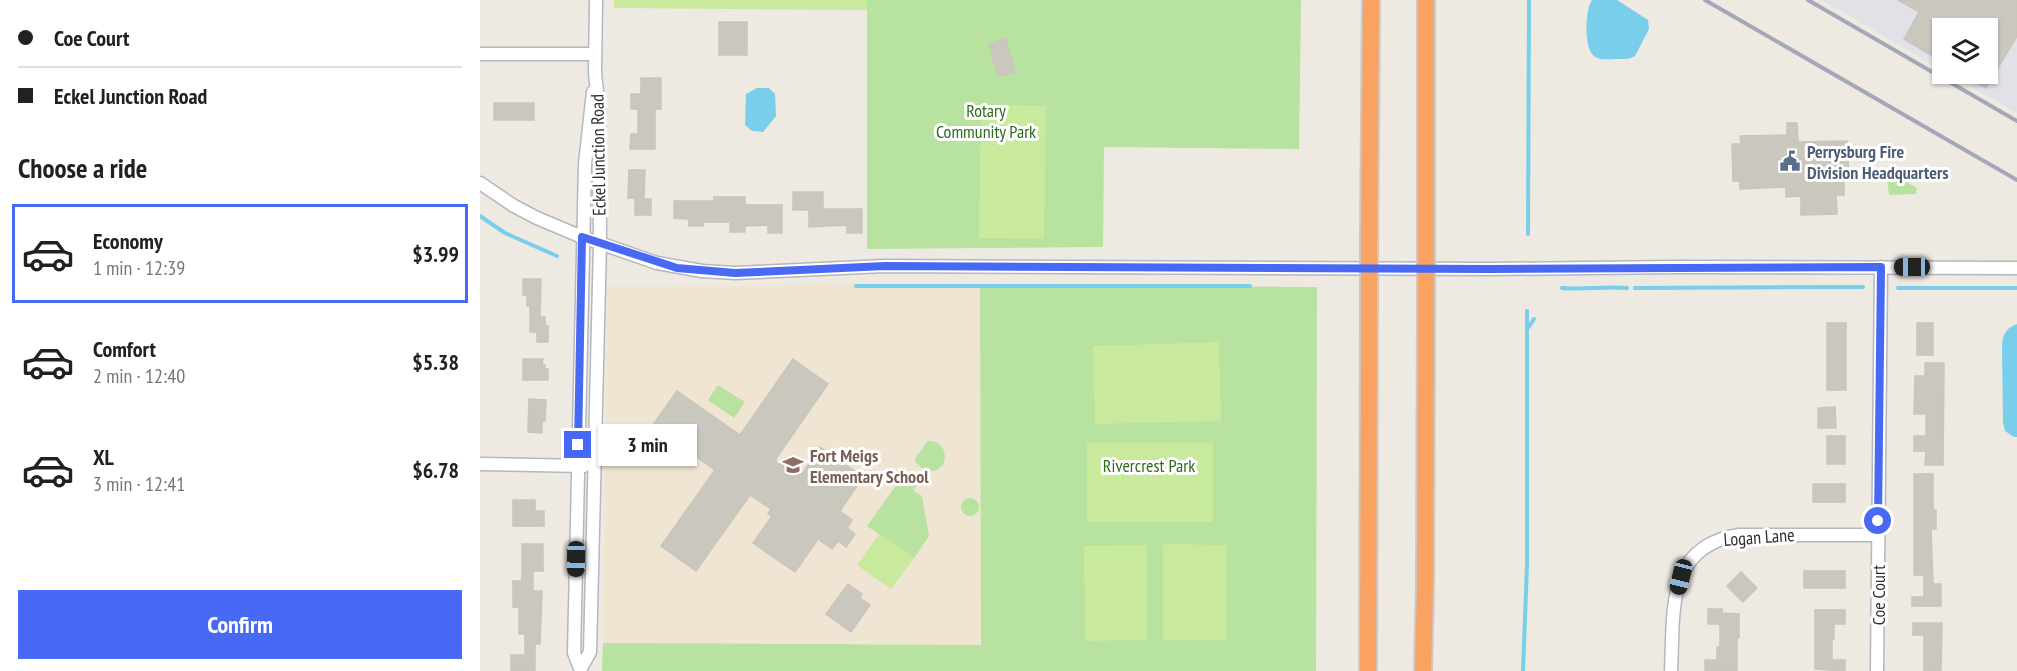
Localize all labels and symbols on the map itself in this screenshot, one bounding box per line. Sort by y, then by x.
street label: Eckel Junction Road [585,94,611,216]
park label: Rotary Community Park [936,99,1036,143]
place label: Perrysburg Fire Division Headquarters [1807,140,1948,184]
public building icon: Perrysburg Fire Division Headquarters [1778,149,1802,173]
car [1894,258,1930,276]
callout: 3 min [599,424,698,466]
route end [564,431,591,458]
place label: Fort Meigs Elementary School [810,444,929,488]
school or university icon: Fort Meigs Elementary School [781,453,805,477]
park label: Rivercrest Park [1103,454,1195,477]
route start [1864,507,1891,534]
street label: Logan Lane [1723,523,1795,551]
car [567,541,585,577]
car [1668,557,1694,597]
street label: Coe Court [1867,565,1890,625]

